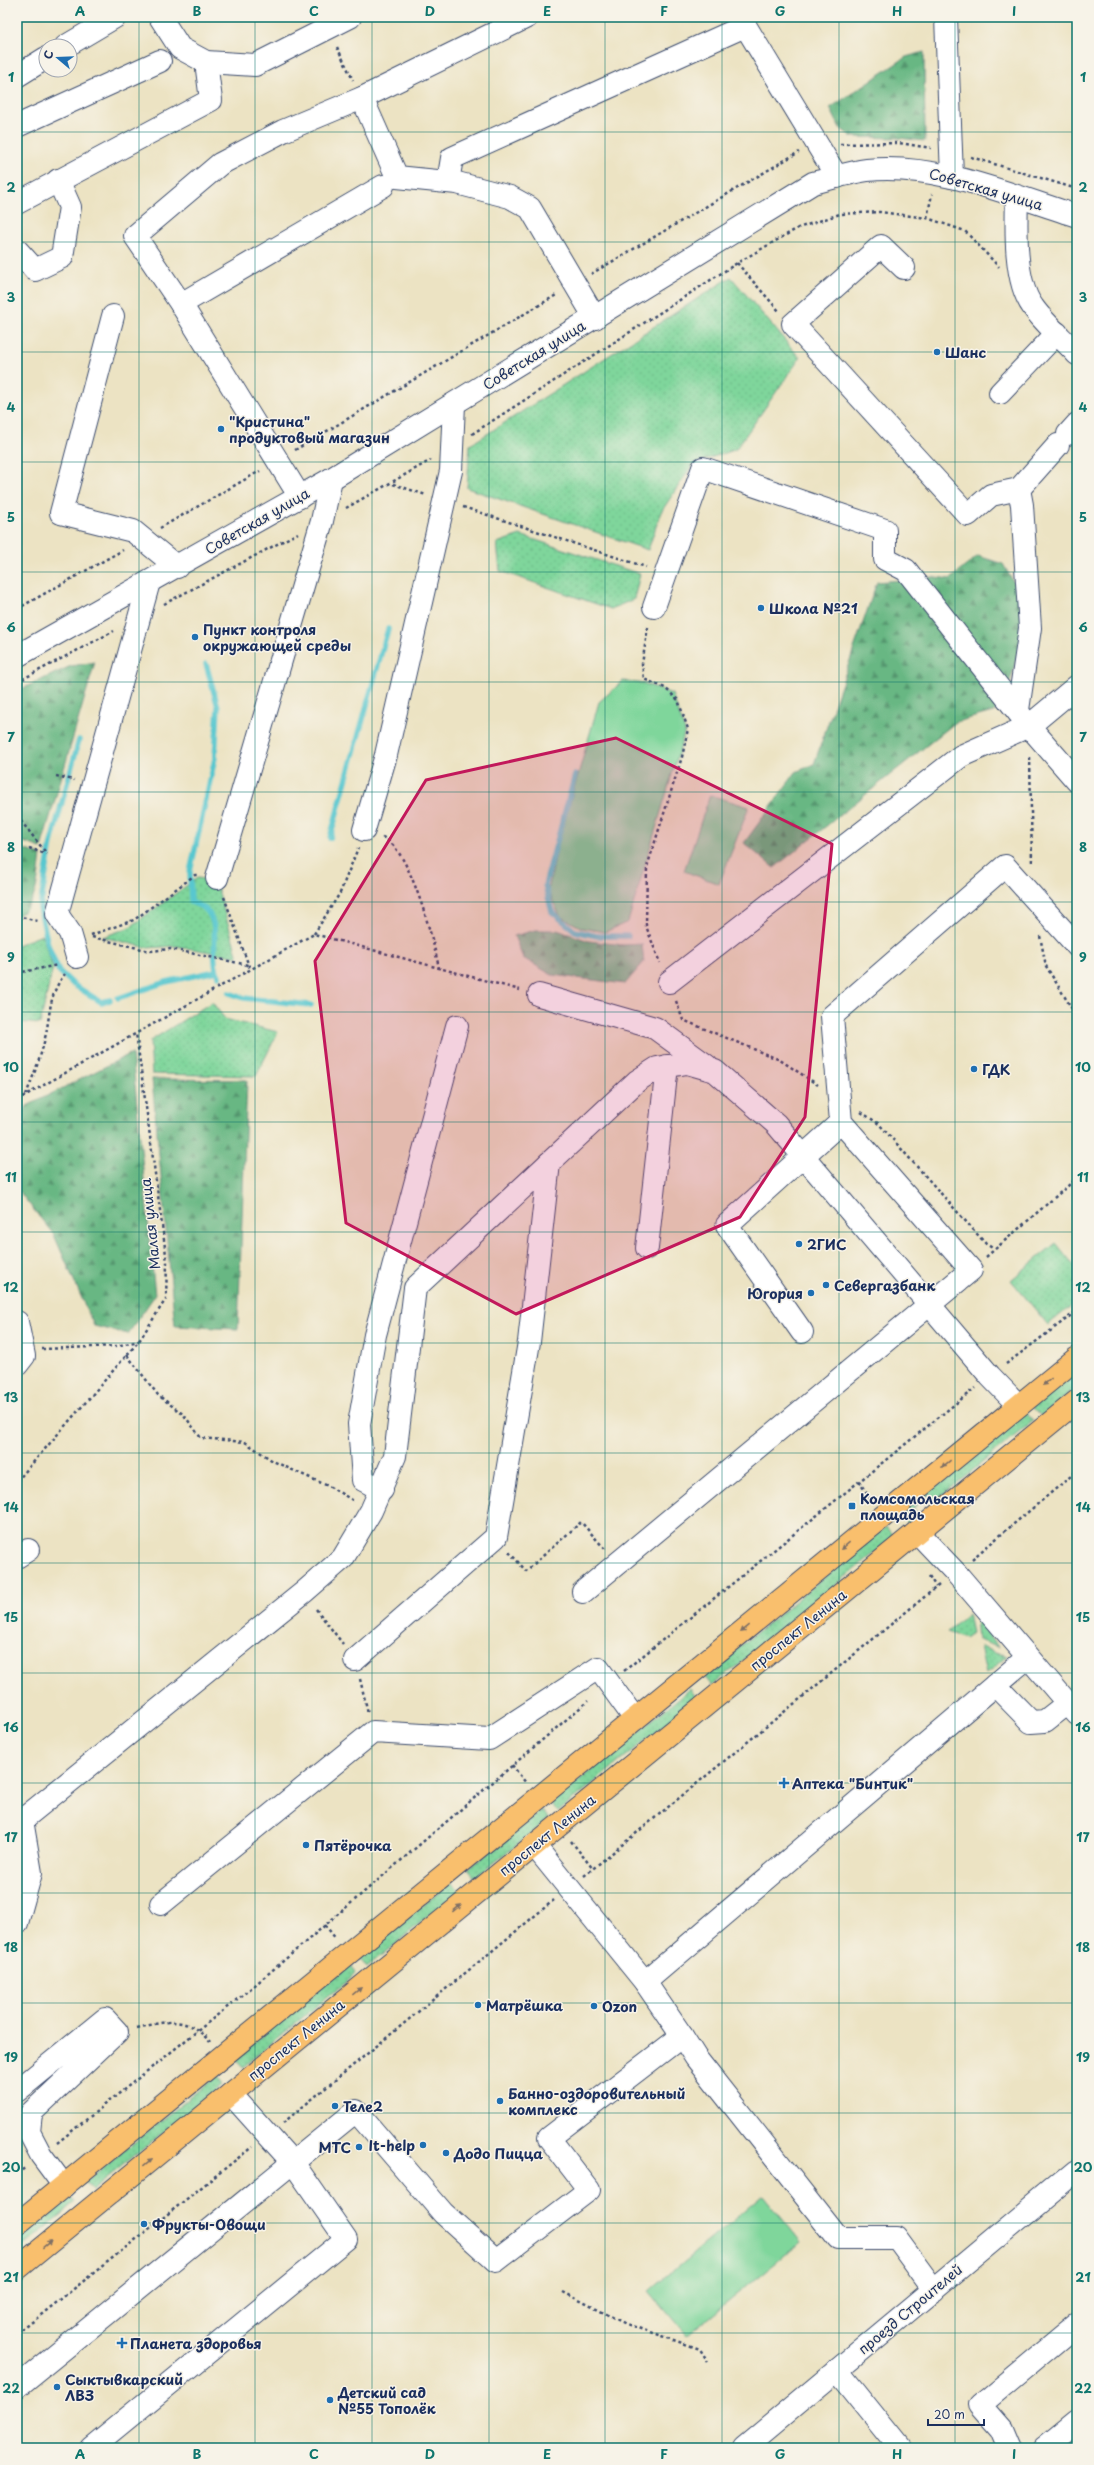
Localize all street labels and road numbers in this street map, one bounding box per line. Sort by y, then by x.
street label: Советская улица [927,163,1046,215]
street label: Советская улица [479,315,590,395]
street label: Советская улица [201,482,313,559]
street label: Малая улица [135,1177,165,1271]
street label: проспект Ленина [745,1584,851,1676]
street label: проспект Ленина [494,1789,600,1881]
street label: проспект Ленина [243,1994,349,2086]
street label: проезд Строителей [853,2259,967,2359]

